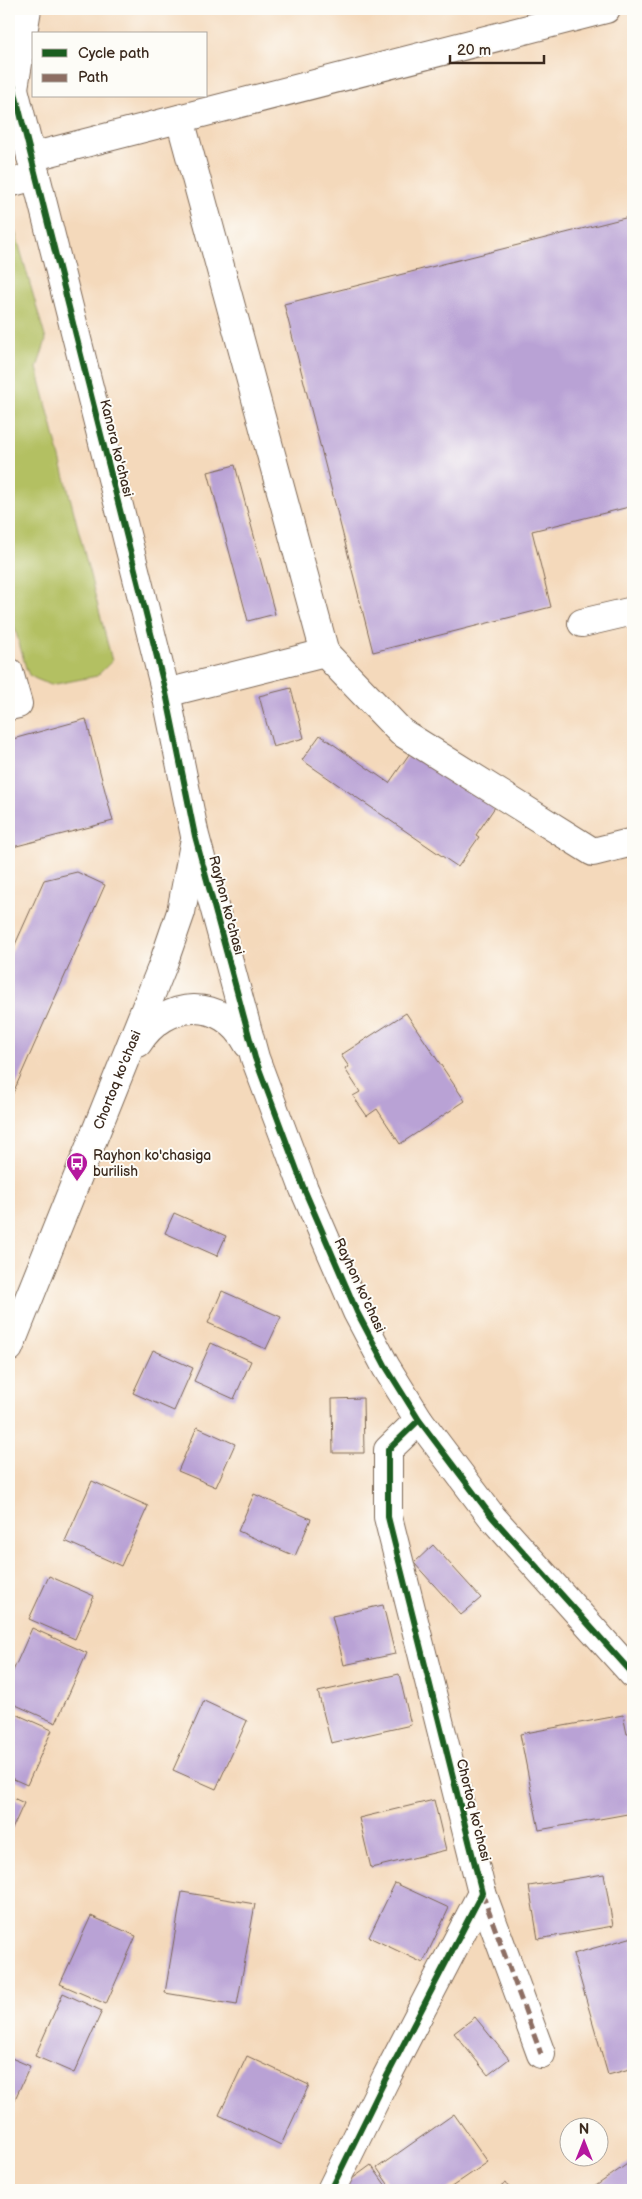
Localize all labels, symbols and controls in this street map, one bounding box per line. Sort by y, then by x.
legend [32,32,208,98]
scale bar [450,32,543,64]
text: 20 m [457,41,491,60]
text: Cycle path [78,44,149,63]
text: Path [78,68,108,87]
street label: Kanora ko'chasi [96,398,137,499]
street label: Rayhon ko'chasi [205,854,248,957]
street label: Chortoq ko'chasi [90,1028,145,1132]
place label: Rayhon ko'chasiga burilish [93,1147,211,1180]
bus stop icon: Rayhon ko'chasiga burilish [65,1151,89,1182]
street label: Rayhon ko'chasi [330,1235,389,1335]
street label: Chortoq ko'chasi [453,1757,494,1863]
north arrow [560,2116,610,2166]
text: N [579,2121,589,2138]

